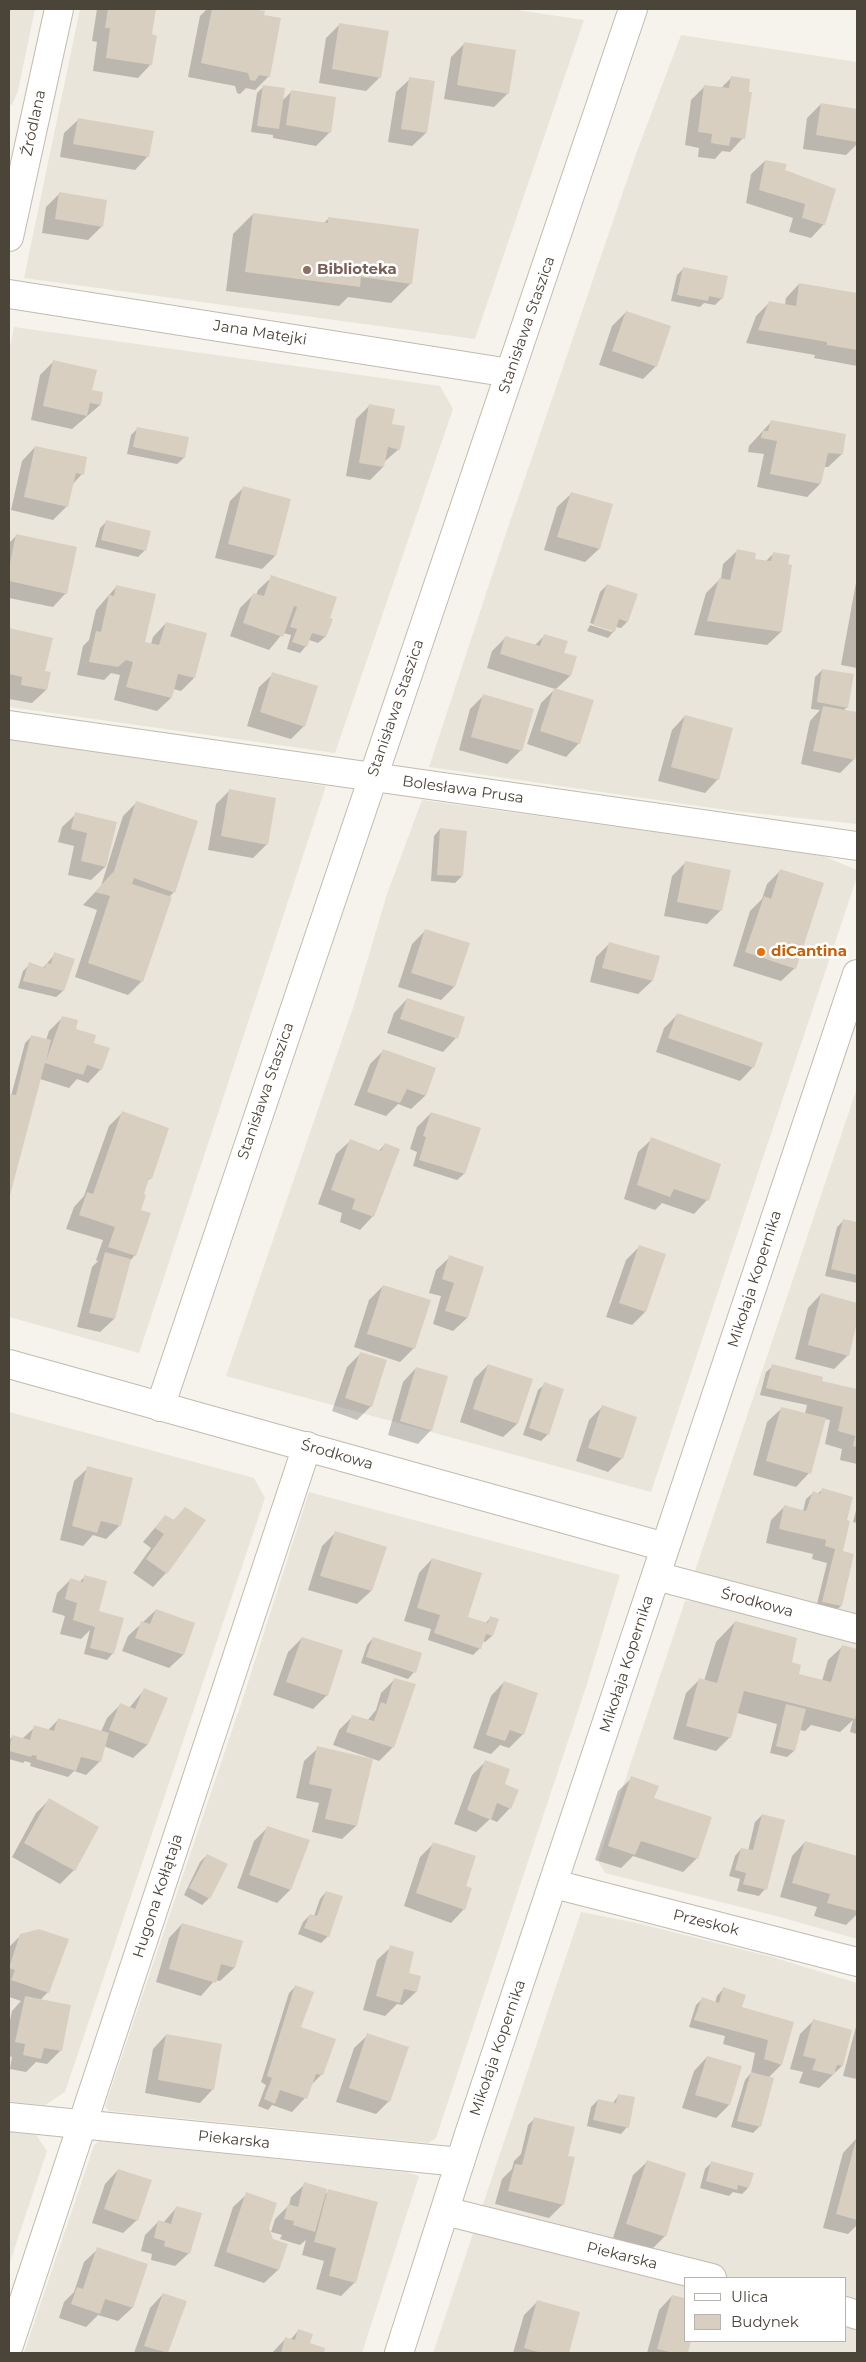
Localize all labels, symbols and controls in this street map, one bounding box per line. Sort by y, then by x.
street label: Źródlana [18,88,50,158]
street label: Stanisława Staszica [495,254,559,396]
place label: Biblioteka [317,261,397,279]
marker: Biblioteka [301,264,313,276]
street label: Jana Matejki [212,317,308,349]
street label: Stanisława Staszica [364,637,428,779]
street label: Bolesława Prusa [401,773,525,807]
place label: diCantina [771,943,847,961]
marker: diCantina [755,946,767,958]
street label: Stanisława Staszica [234,1020,298,1162]
street label: Mikołaja Kopernika [724,1208,786,1350]
street label: Środkowa [299,1436,375,1474]
street label: Środkowa [719,1585,795,1621]
street label: Mikołaja Kopernika [596,1593,658,1735]
street label: Hugona Kołłątaja [129,1832,187,1960]
street label: Przeskok [671,1906,741,1940]
street label: Mikołaja Kopernika [466,1977,530,2119]
street label: Piekarska [197,2127,271,2153]
street label: Piekarska [585,2238,659,2274]
legend [684,2277,846,2342]
text: Ulica [731,2287,768,2306]
text: Budynek [731,2312,799,2331]

